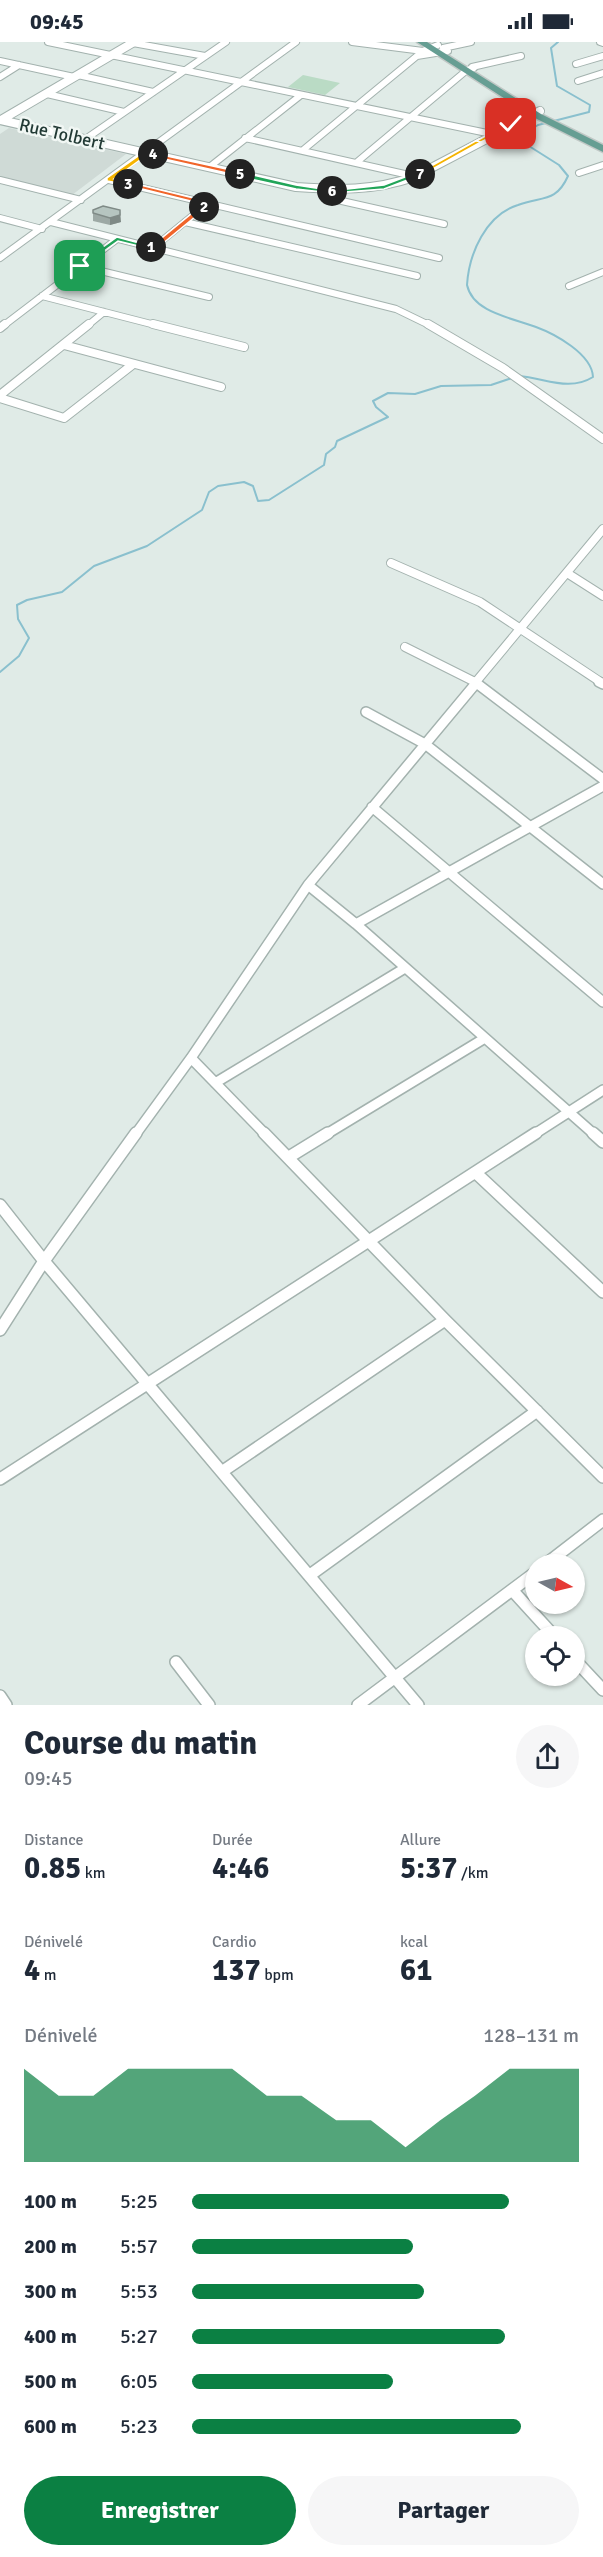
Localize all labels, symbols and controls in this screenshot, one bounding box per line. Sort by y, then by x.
text: 09:45 [30,8,84,35]
pin [485,98,536,149]
icon: check [494,107,527,140]
street label: Rue Tolbert [17,113,107,155]
pin: 4 [138,139,168,169]
text: 4 [149,144,157,164]
pin: 5 [225,159,255,189]
pin: 7 [405,159,435,189]
text: 5 [236,164,244,184]
text: 7 [416,164,424,184]
pin: 3 [113,169,143,199]
text: 3 [124,174,132,194]
pin: 6 [317,176,347,206]
text: 6 [328,181,336,201]
pin: 2 [189,192,219,222]
text: 2 [200,197,208,217]
pin: 1 [136,232,166,262]
text: 1 [147,237,155,257]
pin [54,240,105,291]
icon: arrive [63,249,96,282]
north arrow [525,1554,585,1614]
map controls [525,1554,585,1686]
button: locate [525,1626,585,1686]
text: Course du matin [24,1723,257,1764]
button: share [516,1725,579,1788]
text: 09:45 [24,1766,73,1791]
text: Distance [24,1830,84,1850]
text: Durée [212,1830,253,1850]
text: Allure [400,1830,441,1850]
text: 0.85 [24,1850,81,1887]
text: 4:46 [212,1850,269,1887]
text: 5:37 [400,1850,457,1887]
text: km [81,1863,106,1883]
text: /km [457,1863,489,1883]
text: Dénivelé [24,1932,83,1952]
text: Cardio [212,1932,257,1952]
text: kcal [400,1932,428,1952]
text: 4 [24,1952,40,1989]
text: 137 [212,1952,261,1989]
text: 61 [400,1952,432,1989]
text: m [40,1965,56,1985]
text: bpm [261,1965,294,1985]
text: Dénivelé [24,2023,98,2048]
text: 128–131 m [483,2023,579,2048]
text: 100 m [24,2189,77,2214]
text: 5:25 [120,2189,158,2214]
text: 200 m [24,2234,77,2259]
text: 5:57 [120,2234,158,2259]
text: 300 m [24,2279,77,2304]
text: 5:53 [120,2279,158,2304]
text: 400 m [24,2324,77,2349]
text: 5:27 [120,2324,158,2349]
text: 500 m [24,2369,77,2394]
text: 6:05 [120,2369,158,2394]
text: 600 m [24,2414,77,2439]
text: 5:23 [120,2414,158,2439]
button: Enregistrer [24,2476,296,2545]
button: Partager [308,2476,579,2545]

